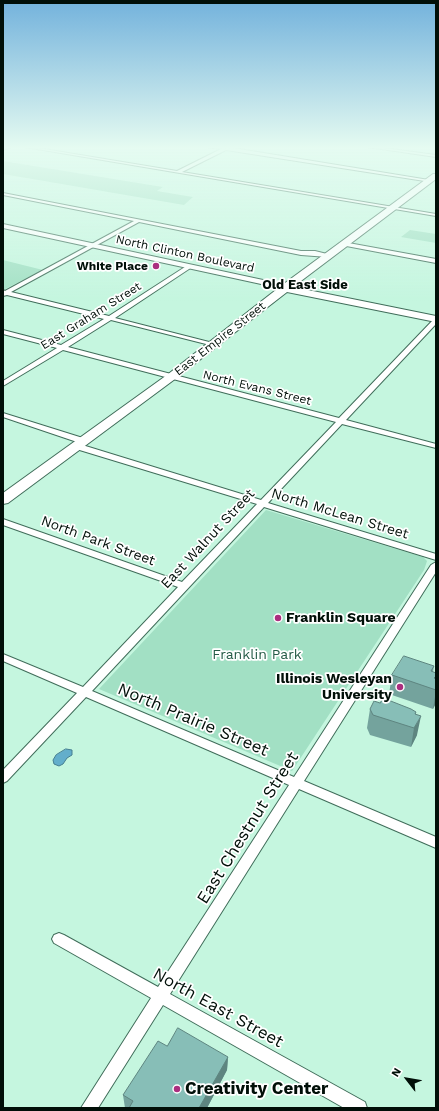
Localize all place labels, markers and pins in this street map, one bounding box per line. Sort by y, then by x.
place label: White Place [77,259,148,273]
marker: White Place [151,261,161,271]
place label: Franklin Square [286,610,396,626]
marker: Franklin Square [273,613,283,623]
place label: Illinois Wesleyan University [276,671,392,704]
marker: Illinois Wesleyan University [395,682,405,692]
place label: Creativity Center [185,1079,328,1099]
marker: Creativity Center [172,1084,182,1094]

